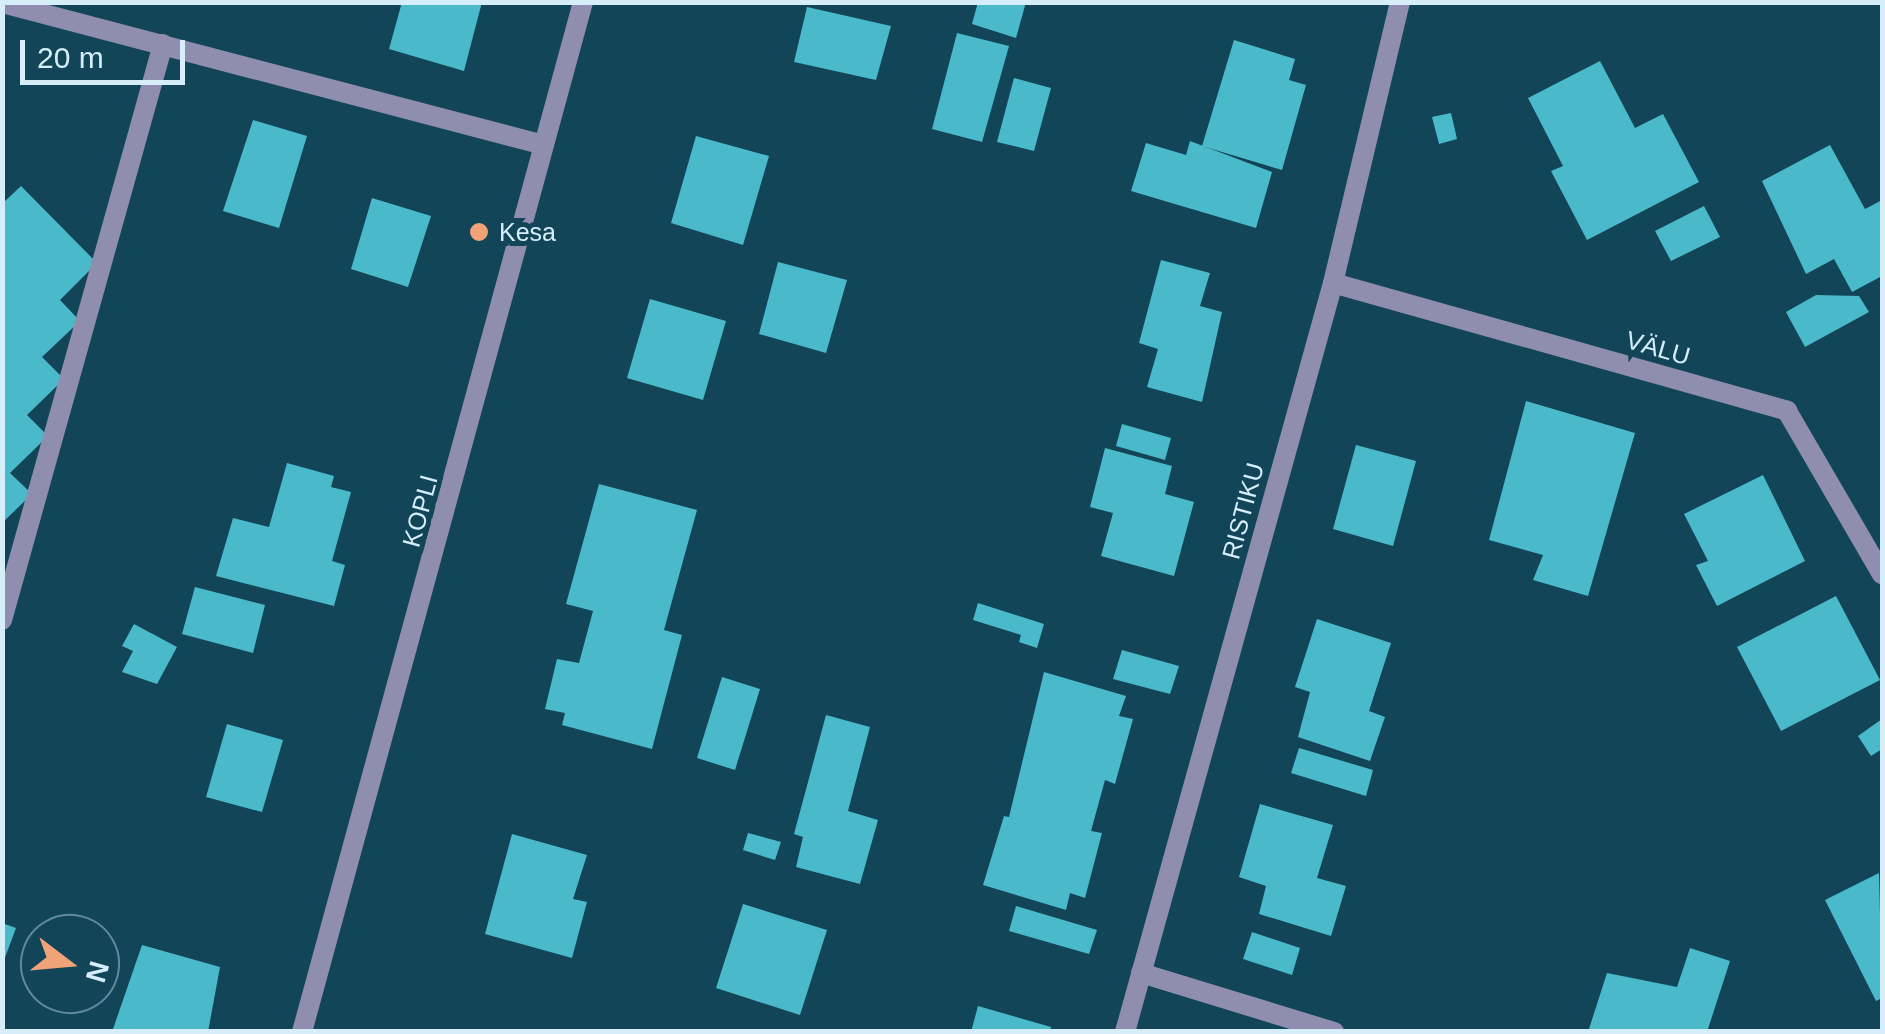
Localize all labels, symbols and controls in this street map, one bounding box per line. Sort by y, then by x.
scale bar [25,20,190,82]
text: 20 m [37,41,104,74]
place label: Kesa [499,217,556,247]
marker: Kesa [468,221,490,243]
street label: VÄLU [1622,325,1694,371]
street label: RISTIKU [1216,459,1270,563]
street label: KOPLI [396,472,444,550]
north arrow [20,914,120,1014]
text: N [80,958,115,986]

